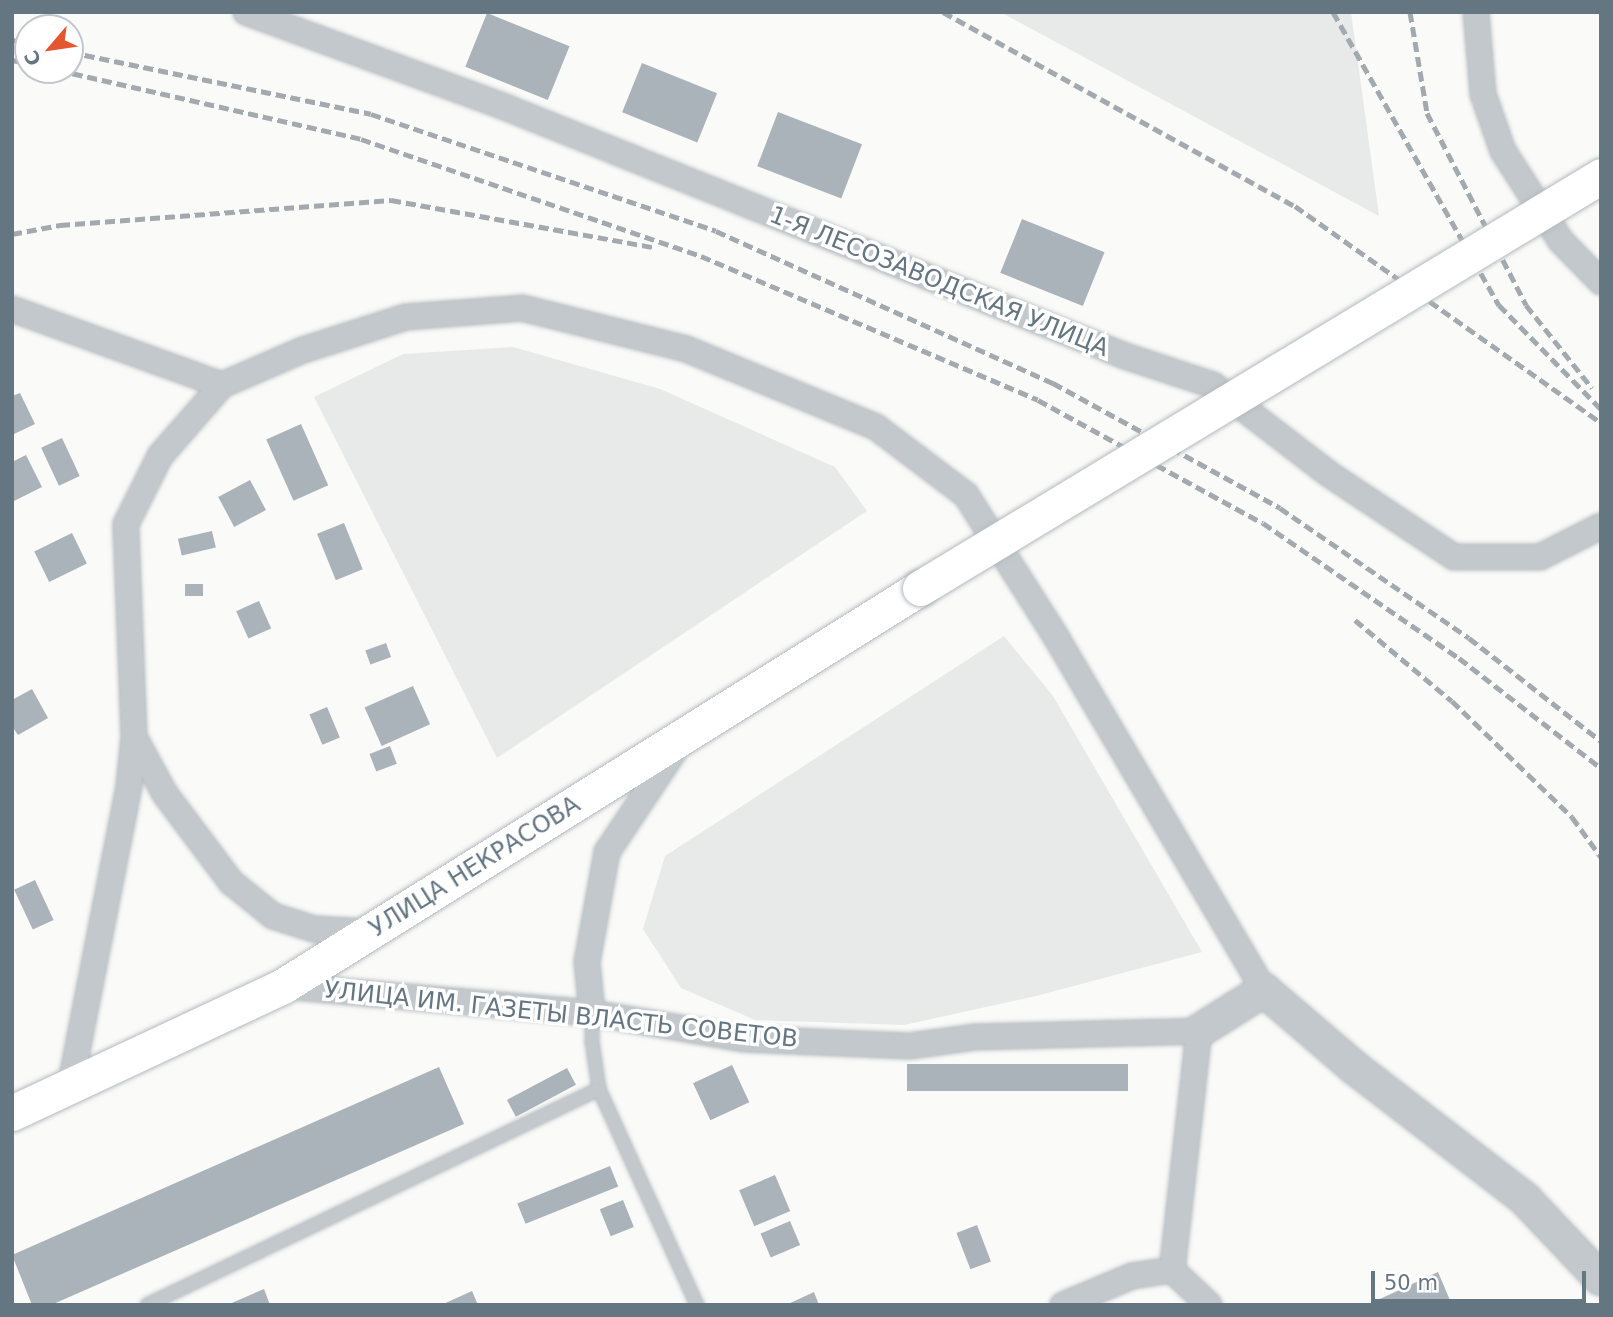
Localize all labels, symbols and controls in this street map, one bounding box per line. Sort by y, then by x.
north arrow [14,14,84,84]
text: С [19,47,45,70]
street label: 1-Я ЛЕСОЗАВОДСКАЯ УЛИЦА [765,201,1113,363]
street label: УЛИЦА НЕКРАСОВА [364,790,586,944]
street label: УЛИЦА ИМ. ГАЗЕТЫ ВЛАСТЬ СОВЕТОВ [323,976,799,1054]
scale bar [1375,1258,1590,1302]
text: 50 m [1384,1271,1438,1295]

